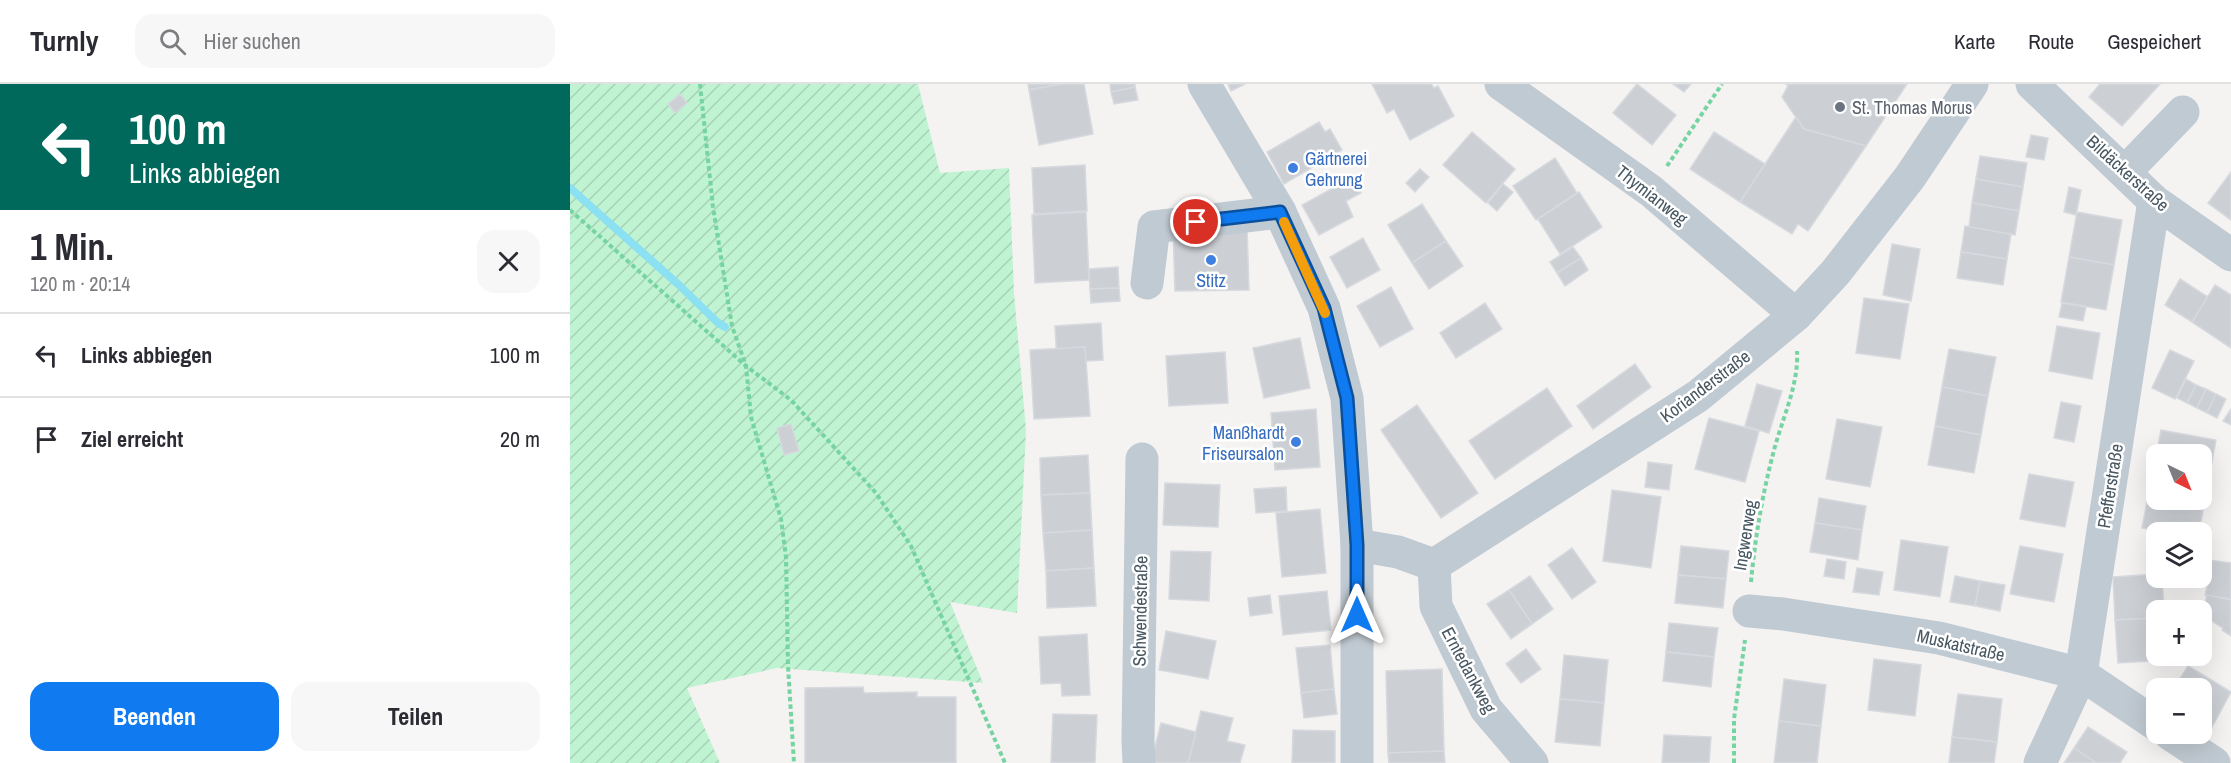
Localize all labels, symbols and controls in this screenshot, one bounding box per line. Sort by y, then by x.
search box [135,14,555,68]
text: Turnly [30,22,99,60]
icon: search [156,25,189,58]
text: Hier suchen [204,26,301,56]
text: Karte [1954,27,1995,56]
text: Route [2028,27,2074,56]
text: Gespeichert [2107,27,2201,56]
place label: St. Thomas Morus [1852,95,1972,120]
marker: St. Thomas Morus [1833,100,1847,114]
text: 100 m [129,101,227,157]
icon: left [30,108,108,186]
street label: Bildäckerstraße [2081,129,2175,217]
place label: Gärtnerei Gehrung [1305,146,1367,192]
text: Links abbiegen [129,155,280,191]
street label: Thymianweg [1611,159,1694,231]
marker: Gärtnerei Gehrung [1286,161,1300,175]
pin [1170,196,1221,247]
icon: arrive [1179,205,1212,238]
text: 1 Min. [30,223,114,271]
button: close [477,230,540,293]
marker: Stitz [1204,253,1218,267]
place label: Stitz [1196,268,1226,293]
text: 120 m · 20:14 [30,270,130,297]
icon: left [30,339,63,372]
text: Links abbiegen [81,340,212,370]
text: 100 m [490,340,540,370]
street label: Korianderstraße [1655,344,1755,428]
place label: Manßhardt Friseursalon [1202,420,1284,466]
icon: arrive [30,423,63,456]
text: Ziel erreicht [81,424,183,454]
text: 20 m [500,424,540,454]
marker: Manßhardt Friseursalon [1289,435,1303,449]
street label: Pfefferstraße [2091,442,2129,530]
north arrow [2146,444,2212,510]
map controls [2146,444,2212,744]
street label: Ingwerweg [1727,497,1763,572]
button: layers [2146,522,2212,588]
street label: Schwendestraße [1127,555,1153,667]
position arrow [1325,583,1389,647]
button: + [2146,600,2212,666]
street label: Erntedankweg [1436,622,1503,718]
street label: Muskatstraße [1915,623,2007,667]
button: − [2146,678,2212,744]
button: Beenden [30,682,279,751]
button: Teilen [291,682,540,751]

